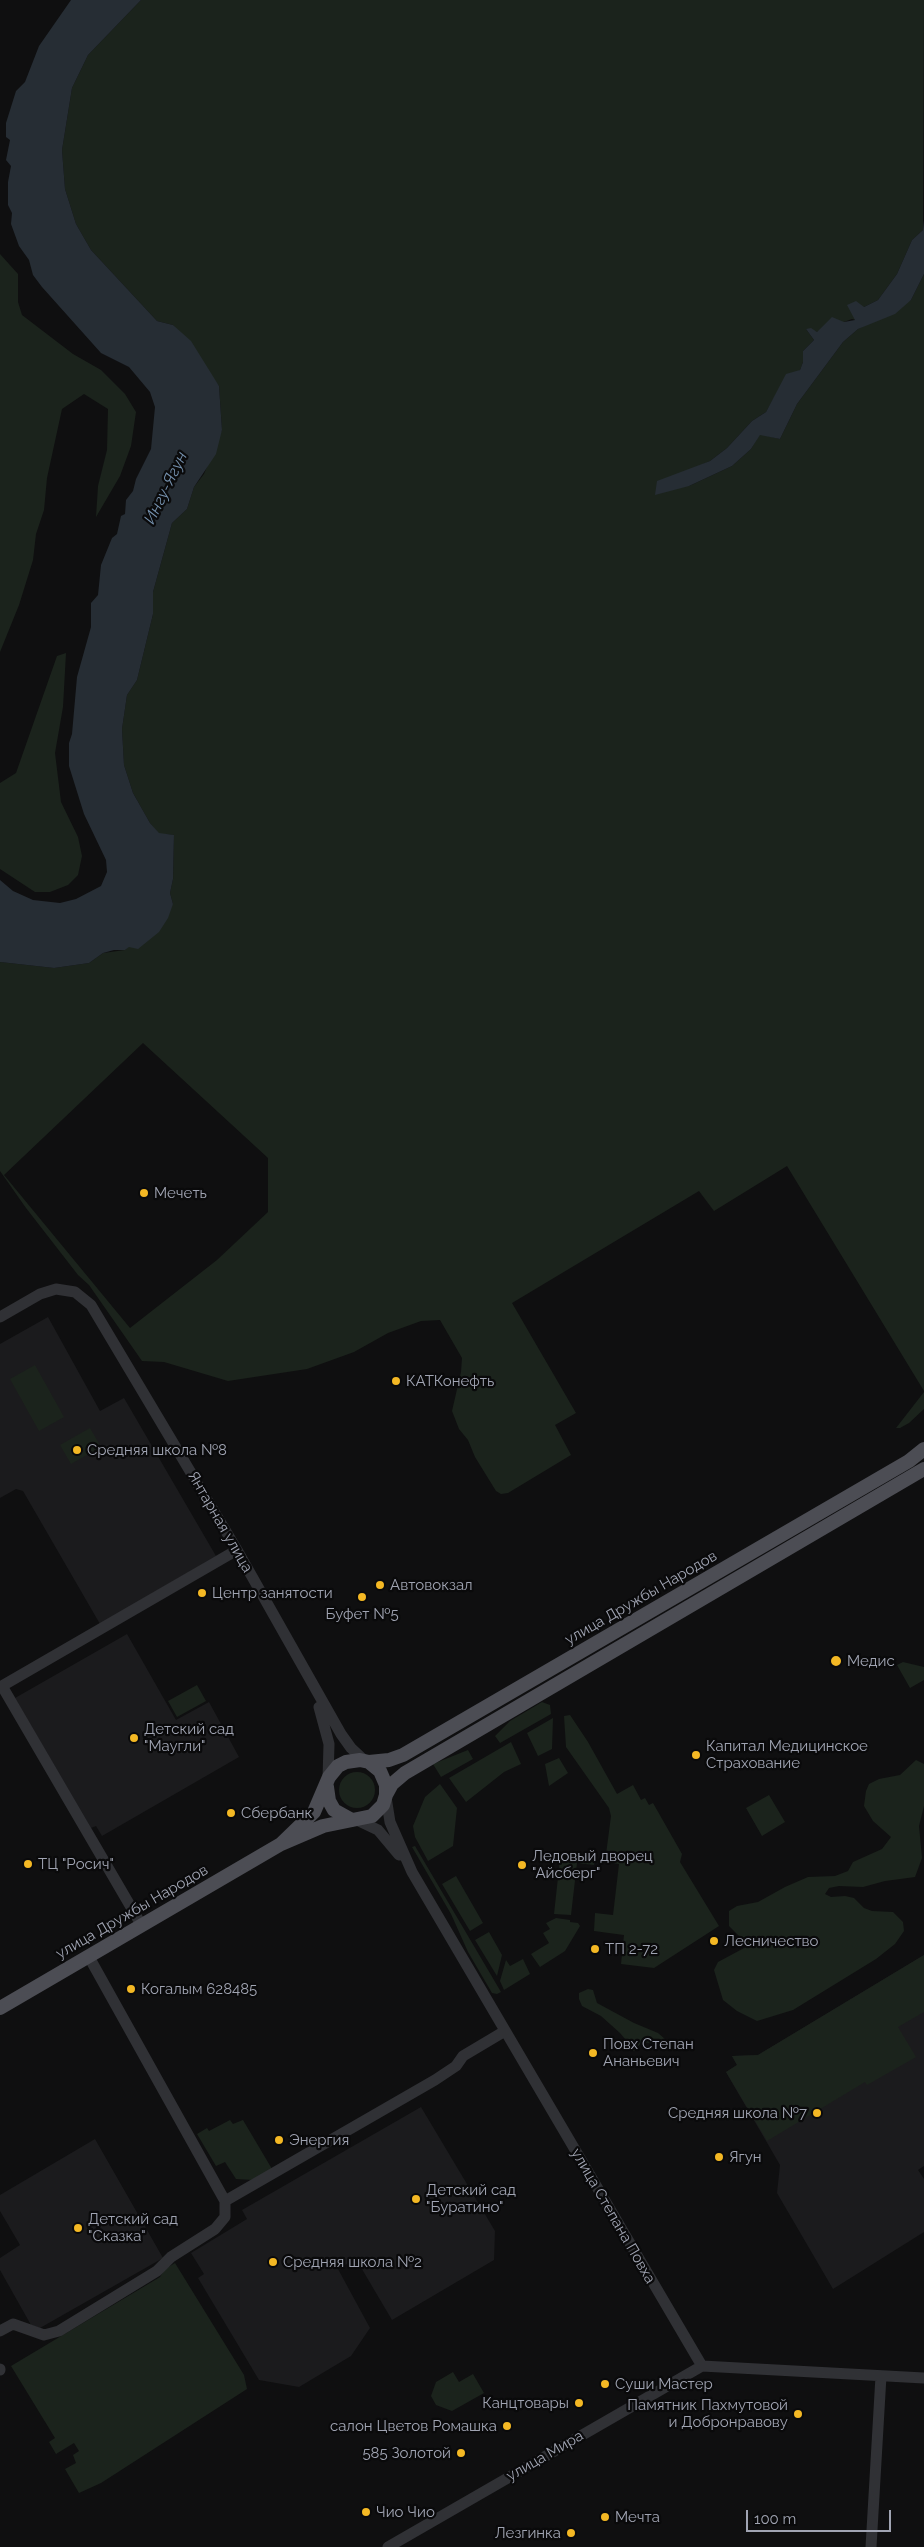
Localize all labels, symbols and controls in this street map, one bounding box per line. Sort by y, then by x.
water label: Ингу-Ягун [140,449,192,527]
place label: Мечеть [154,1184,207,1202]
marker: Мечеть [138,1187,150,1199]
place label: КАТКонефть [406,1372,494,1390]
marker: КАТКонефть [390,1375,402,1387]
place label: Средняя школа №8 [87,1441,227,1459]
marker: Средняя школа №8 [71,1444,83,1456]
street label: Янтарная улица [184,1468,256,1576]
street label: улица Дружбы Народов [562,1547,720,1649]
place label: Автовокзал [390,1576,473,1594]
marker: Автовокзал [374,1579,386,1591]
place label: Центр занятости [212,1584,333,1602]
marker: Центр занятости [196,1587,208,1599]
marker: Буфет №5 [356,1591,368,1603]
place label: Буфет №5 [325,1605,399,1623]
place label: Медис [847,1652,895,1670]
marker: Медис [829,1654,843,1668]
place label: Детский сад "Маугли" [144,1720,234,1755]
marker: Детский сад "Маугли" [128,1732,140,1744]
place label: Капитал Медицинское Страхование [706,1737,868,1772]
marker: Капитал Медицинское Страхование [690,1749,702,1761]
place label: Сбербанк [241,1804,312,1822]
marker: Сбербанк [225,1807,237,1819]
place label: Ледовый дворец "Айсберг" [532,1847,653,1882]
place label: ТЦ "Росич" [38,1855,114,1873]
marker: ТЦ "Росич" [22,1858,34,1870]
marker: Ледовый дворец "Айсберг" [516,1859,528,1871]
street label: улица Дружбы Народов [53,1861,211,1963]
place label: Лесничество [724,1932,818,1950]
marker: Лесничество [708,1935,720,1947]
place label: ТП 2-72 [605,1940,658,1958]
marker: ТП 2-72 [589,1943,601,1955]
place label: Когалым 628485 [141,1980,257,1998]
marker: Когалым 628485 [125,1983,137,1995]
place label: Повх Степан Ананьевич [603,2035,694,2070]
marker: Повх Степан Ананьевич [587,2047,599,2059]
place label: Средняя школа №7 [668,2104,807,2122]
marker: Средняя школа №7 [811,2107,823,2119]
place label: Энергия [289,2131,349,2149]
marker: Энергия [273,2134,285,2146]
street label: улица Степана Повха [567,2145,659,2287]
place label: Ягун [729,2148,762,2166]
marker: Ягун [713,2151,725,2163]
place label: Детский сад "Буратино" [426,2181,516,2216]
marker: Детский сад "Буратино" [410,2193,422,2205]
place label: Детский сад "Сказка" [88,2210,178,2245]
marker: Детский сад "Сказка" [72,2222,84,2234]
place label: Средняя школа №2 [283,2253,422,2271]
marker: Средняя школа №2 [267,2256,279,2268]
place label: Суши Мастер [615,2375,713,2393]
marker: Суши Мастер [599,2378,611,2390]
place label: Канцтовары [482,2394,569,2412]
place label: Памятник Пахмутовой и Добронравову [627,2396,788,2431]
marker: Канцтовары [573,2397,585,2409]
marker: Памятник Пахмутовой и Добронравову [792,2408,804,2420]
place label: салон Цветов Ромашка [330,2417,497,2435]
marker: салон Цветов Ромашка [501,2420,513,2432]
street label: улица Мира [503,2427,587,2485]
place label: 585 Золотой [362,2444,451,2462]
marker: 585 Золотой [455,2447,467,2459]
scale bar [749,2500,894,2532]
place label: Чио Чио [376,2503,435,2521]
marker: Чио Чио [360,2506,372,2518]
place label: Мечта [615,2508,660,2526]
text: 100 m [754,2510,796,2528]
marker: Мечта [599,2511,611,2523]
place label: Лезгинка [495,2524,561,2542]
marker: Лезгинка [565,2527,577,2539]

